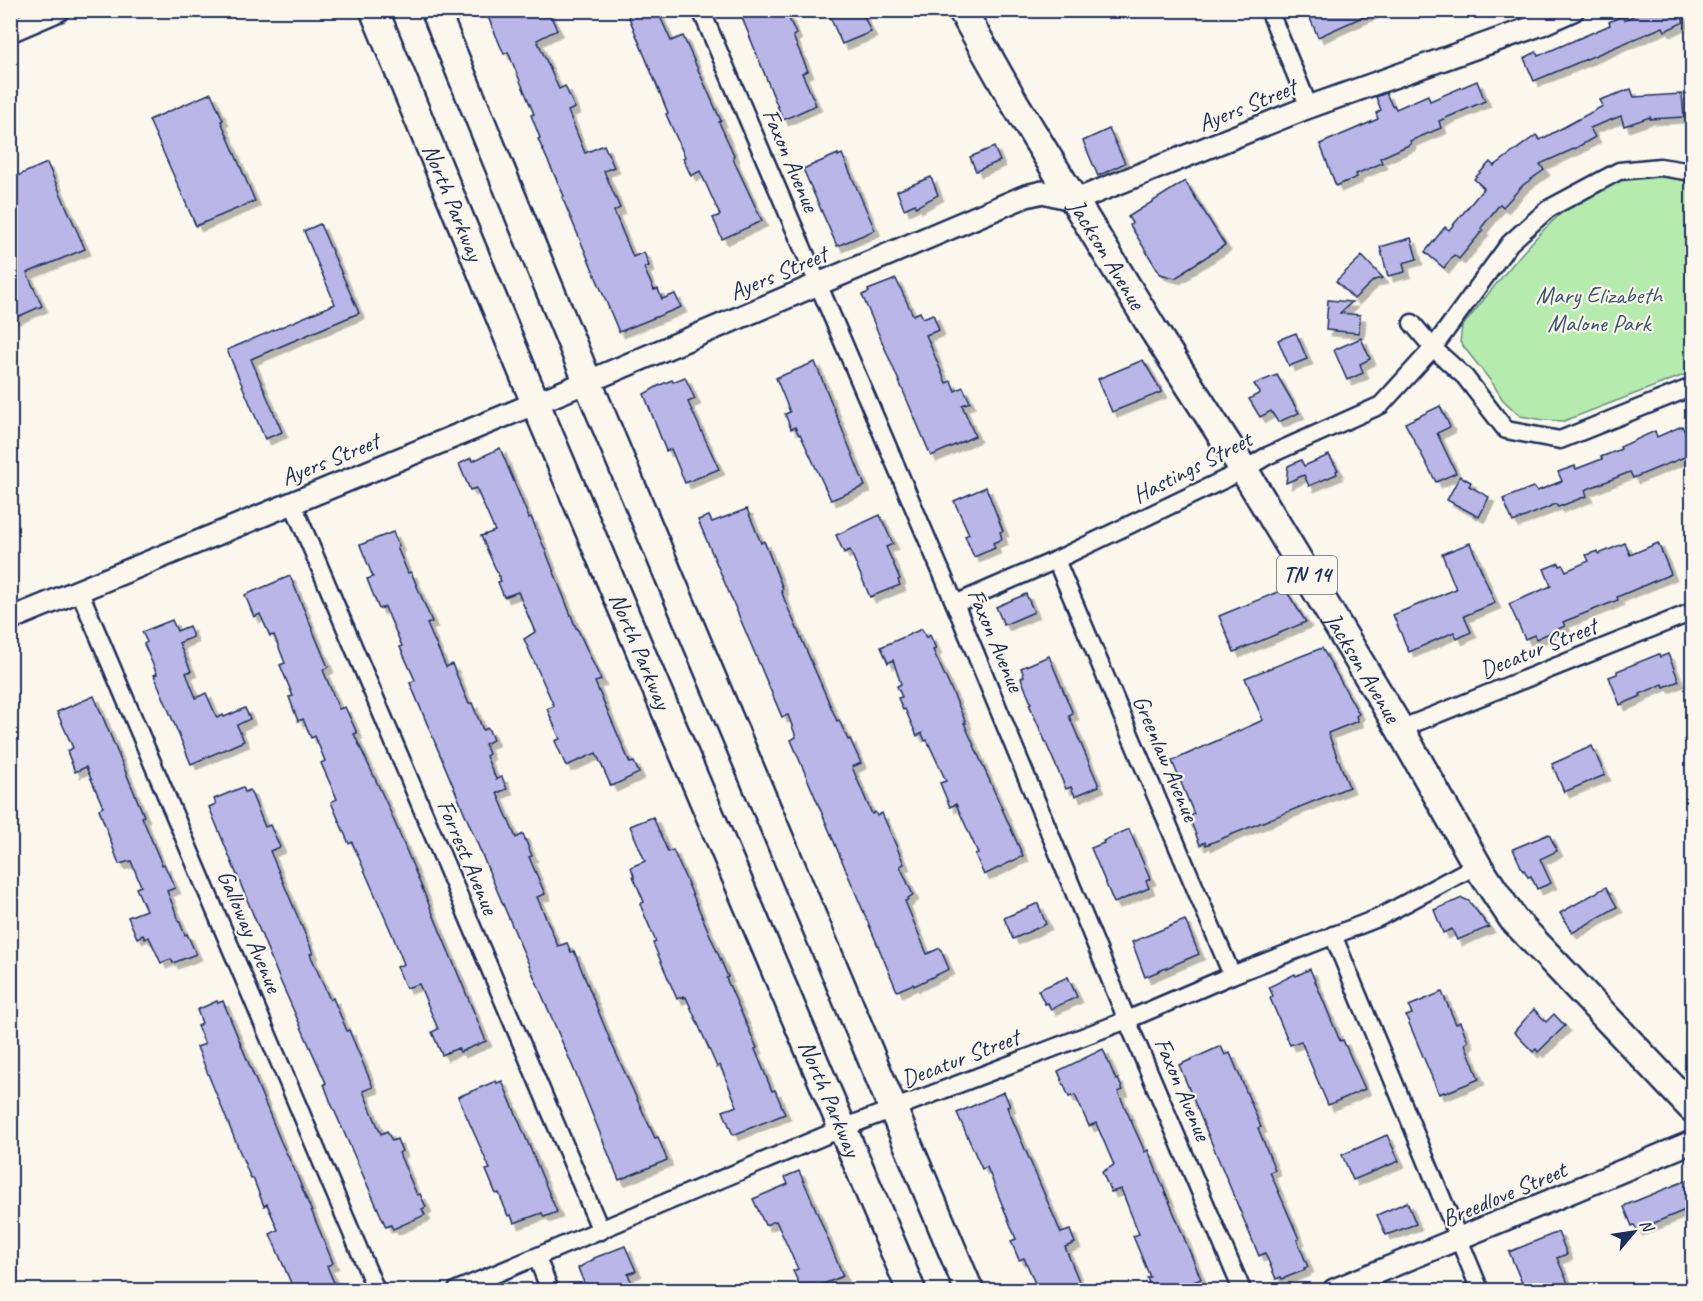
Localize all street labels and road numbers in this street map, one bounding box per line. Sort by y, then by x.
street label: Ayers Street [1194,71,1303,138]
street label: Faxon Avenue [756,104,827,218]
street label: North Parkway [416,140,491,267]
street label: Jackson Avenue [1062,193,1153,316]
street label: Ayers Street [725,238,834,307]
street label: Hastings Street [1127,423,1258,510]
street label: Ayers Street [277,425,386,492]
road number: TN 14 [1277,556,1337,594]
street label: Faxon Avenue [961,584,1032,698]
street label: North Parkway [602,588,679,715]
street label: Jackson Avenue [1318,606,1409,730]
street label: Decatur Street [1475,610,1604,685]
street label: Greenlaw Avenue [1126,690,1207,828]
street label: Forrest Avenue [431,795,506,921]
street label: Galloway Avenue [211,865,290,999]
street label: Decatur Street [897,1021,1026,1094]
street label: Faxon Avenue [1148,1033,1219,1147]
street label: North Parkway [792,1036,868,1163]
street label: Breedlove Street [1437,1154,1573,1234]

